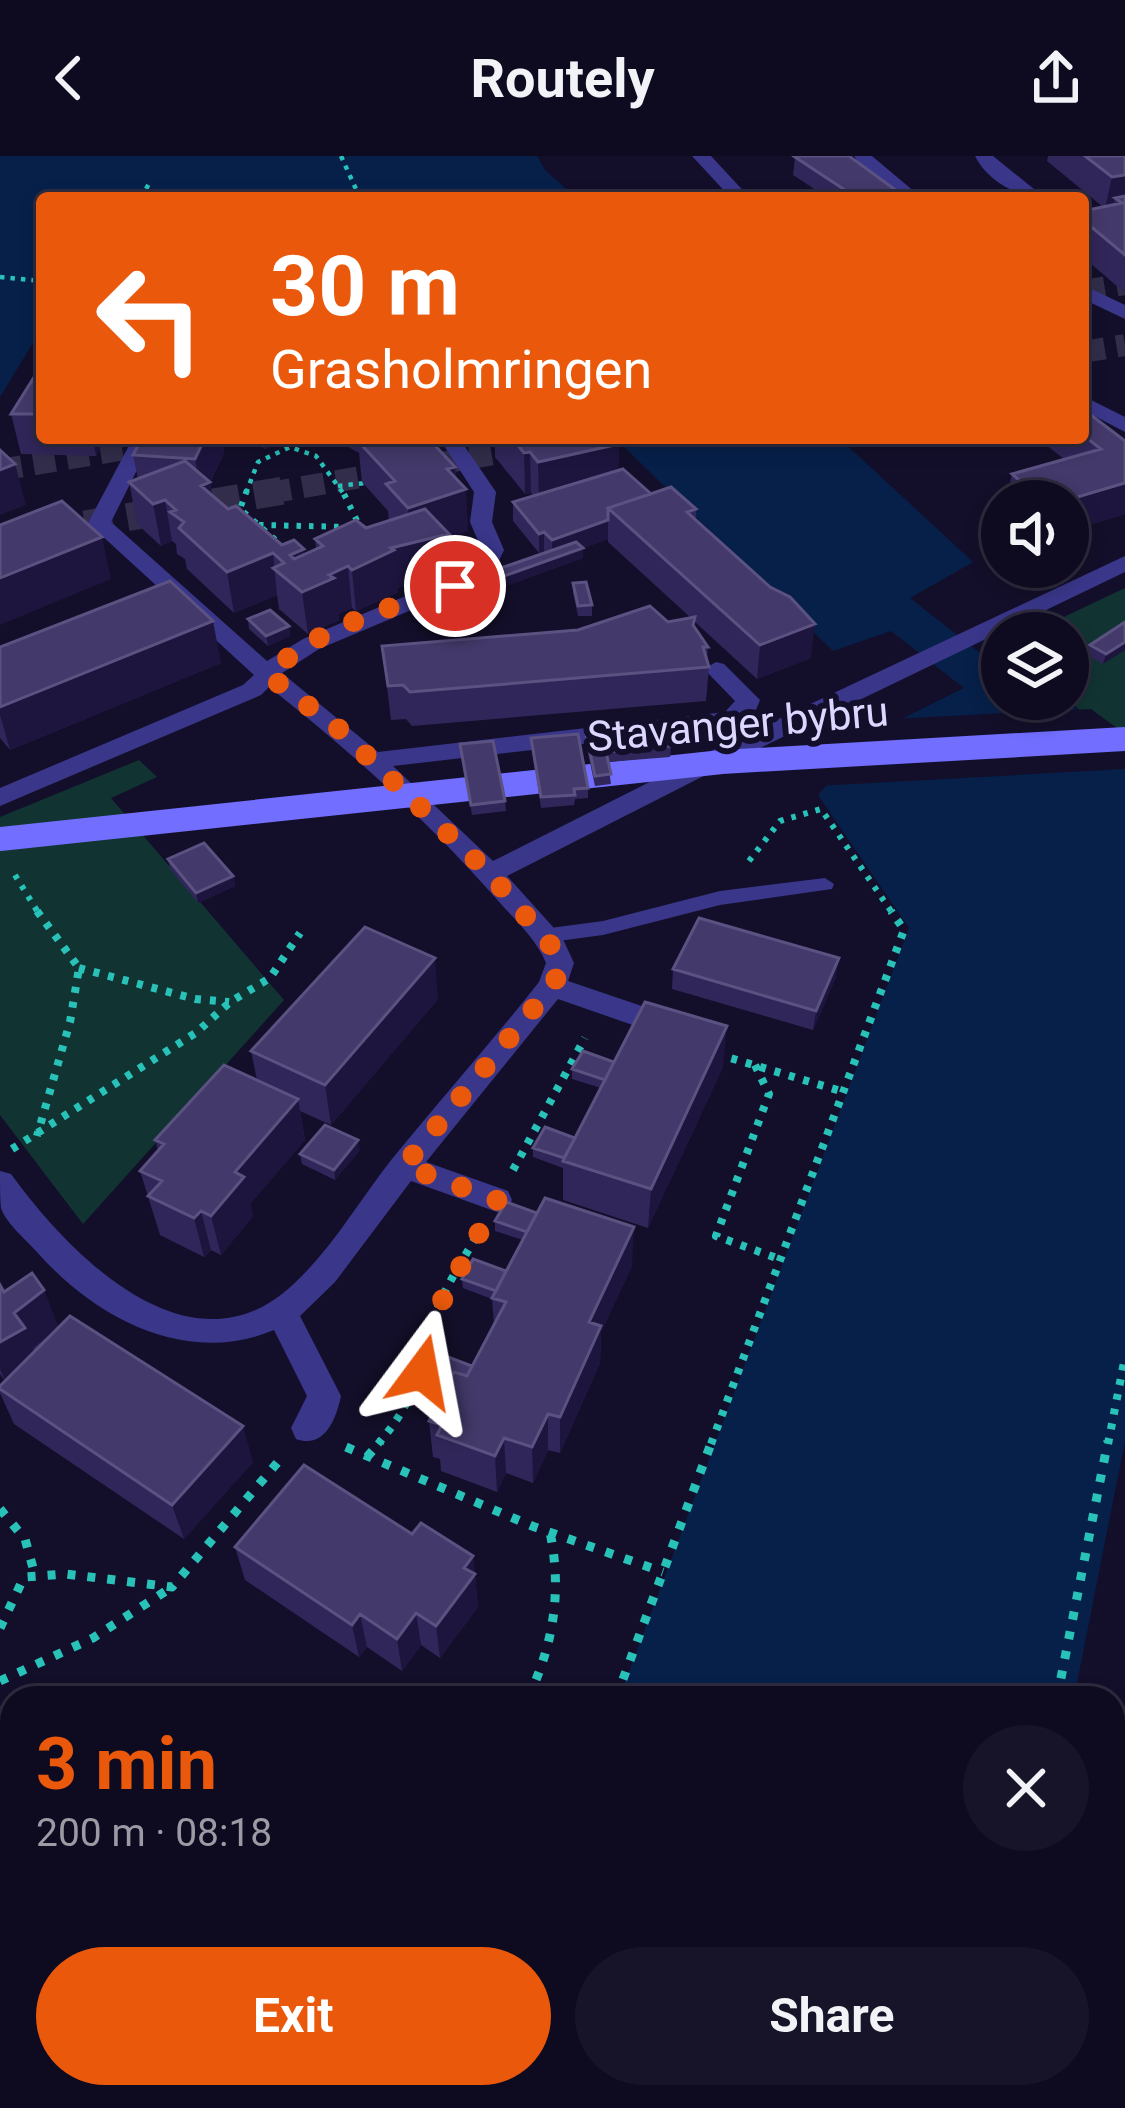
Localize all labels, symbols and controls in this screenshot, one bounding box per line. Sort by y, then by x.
icon: back [36,45,102,111]
icon: share [1023,45,1089,111]
text: Routely [470,47,655,110]
text: 30 m [270,237,460,336]
icon: left [72,240,228,396]
text: Grasholmringen [270,338,652,401]
map controls [981,480,1089,720]
button: sound [981,480,1089,588]
pin [404,535,506,637]
icon: arrive [422,553,488,619]
button: layers [981,612,1089,720]
street label: Stavanger bybru [585,686,891,762]
position arrow [359,1309,485,1435]
text: 3 min [36,1722,217,1807]
button: close [963,1725,1089,1851]
text: 200 m · 08:18 [36,1810,272,1856]
button: Exit [36,1947,551,2085]
button: Share [575,1947,1089,2085]

